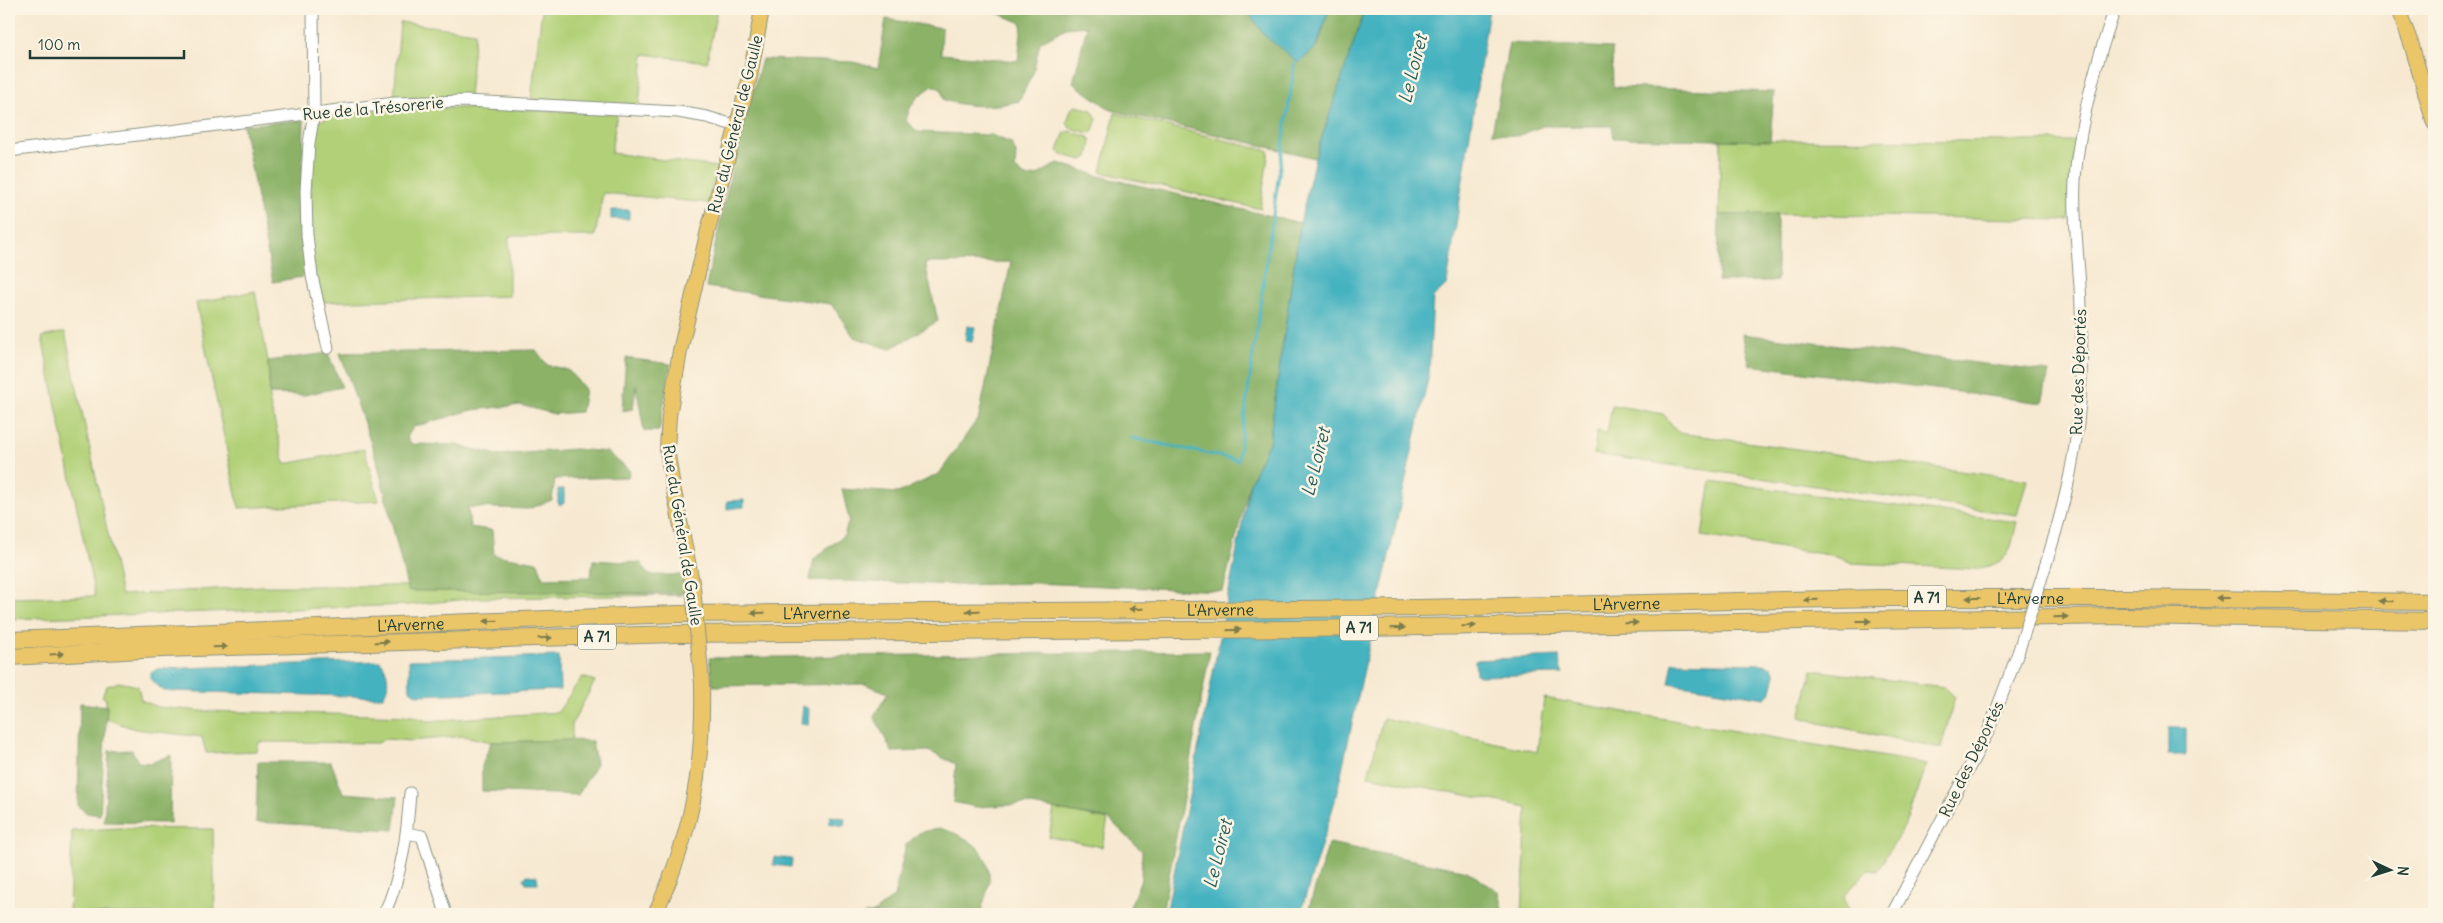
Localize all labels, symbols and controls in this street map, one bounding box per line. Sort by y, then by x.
scale bar [30,28,184,60]
water label: Le Loiret [1393,30,1433,105]
street label: Rue du Général de Gaulle [703,33,767,215]
text: 100 m [38,35,80,54]
street label: Rue de la Trésorerie [302,92,444,124]
street label: Rue des Déportés [2066,308,2090,436]
water label: Le Loiret [1296,423,1336,498]
street label: Rue du Général de Gaulle [659,443,707,627]
road number: A 71 [1908,586,1946,610]
street label: L'Arverne [1997,588,2064,608]
street label: L'Arverne [1592,593,1660,614]
one-way arrow [1965,594,1981,602]
one-way arrow [2215,594,2231,602]
one-way arrow [1802,596,1818,604]
one-way arrow [2377,597,2393,605]
street label: L'Arverne [1187,599,1254,620]
street label: L'Arverne [783,603,850,623]
one-way arrow [1127,605,1143,613]
one-way arrow [965,607,981,615]
one-way arrow [750,609,766,617]
street label: L'Arverne [377,613,445,636]
one-way arrow [2054,613,2070,621]
road number: A 71 [1340,616,1378,640]
one-way arrow [483,617,499,625]
one-way arrow [1856,617,1872,625]
one-way arrow [1624,619,1640,627]
one-way arrow [1461,622,1477,630]
one-way arrow [1390,623,1406,631]
road number: A 71 [578,624,616,650]
one-way arrow [1226,625,1242,633]
one-way arrow [537,634,553,642]
one-way arrow [374,638,390,646]
one-way arrow [212,643,228,651]
one-way arrow [50,650,66,658]
street label: Rue des Déportés [1934,698,2008,820]
water label: Le Loiret [1198,815,1238,890]
north arrow [2366,846,2416,896]
text: N [2394,865,2412,876]

